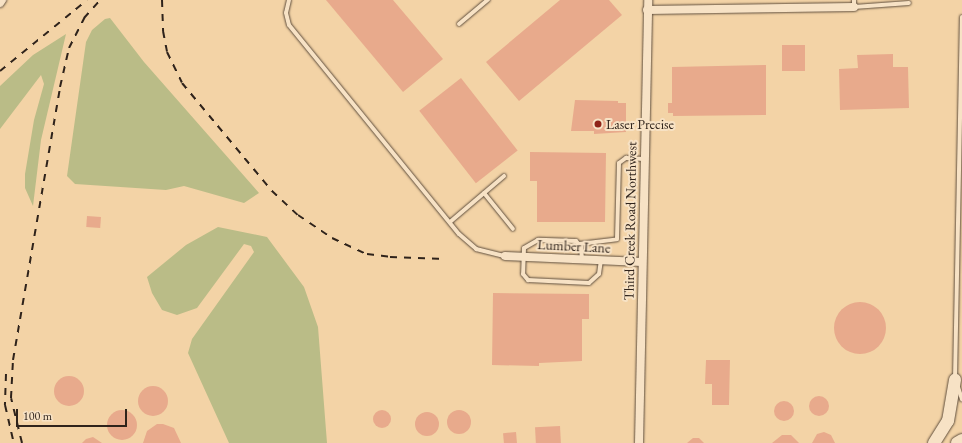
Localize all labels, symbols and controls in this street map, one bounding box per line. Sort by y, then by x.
place label: Laser Precise [606,116,674,132]
marker: Laser Precise [593,119,603,129]
street label: Third Creek Road Northwest [620,141,640,301]
street label: Lumber Lane [537,236,611,256]
scale bar [18,401,129,427]
text: 100 m [23,408,52,424]

